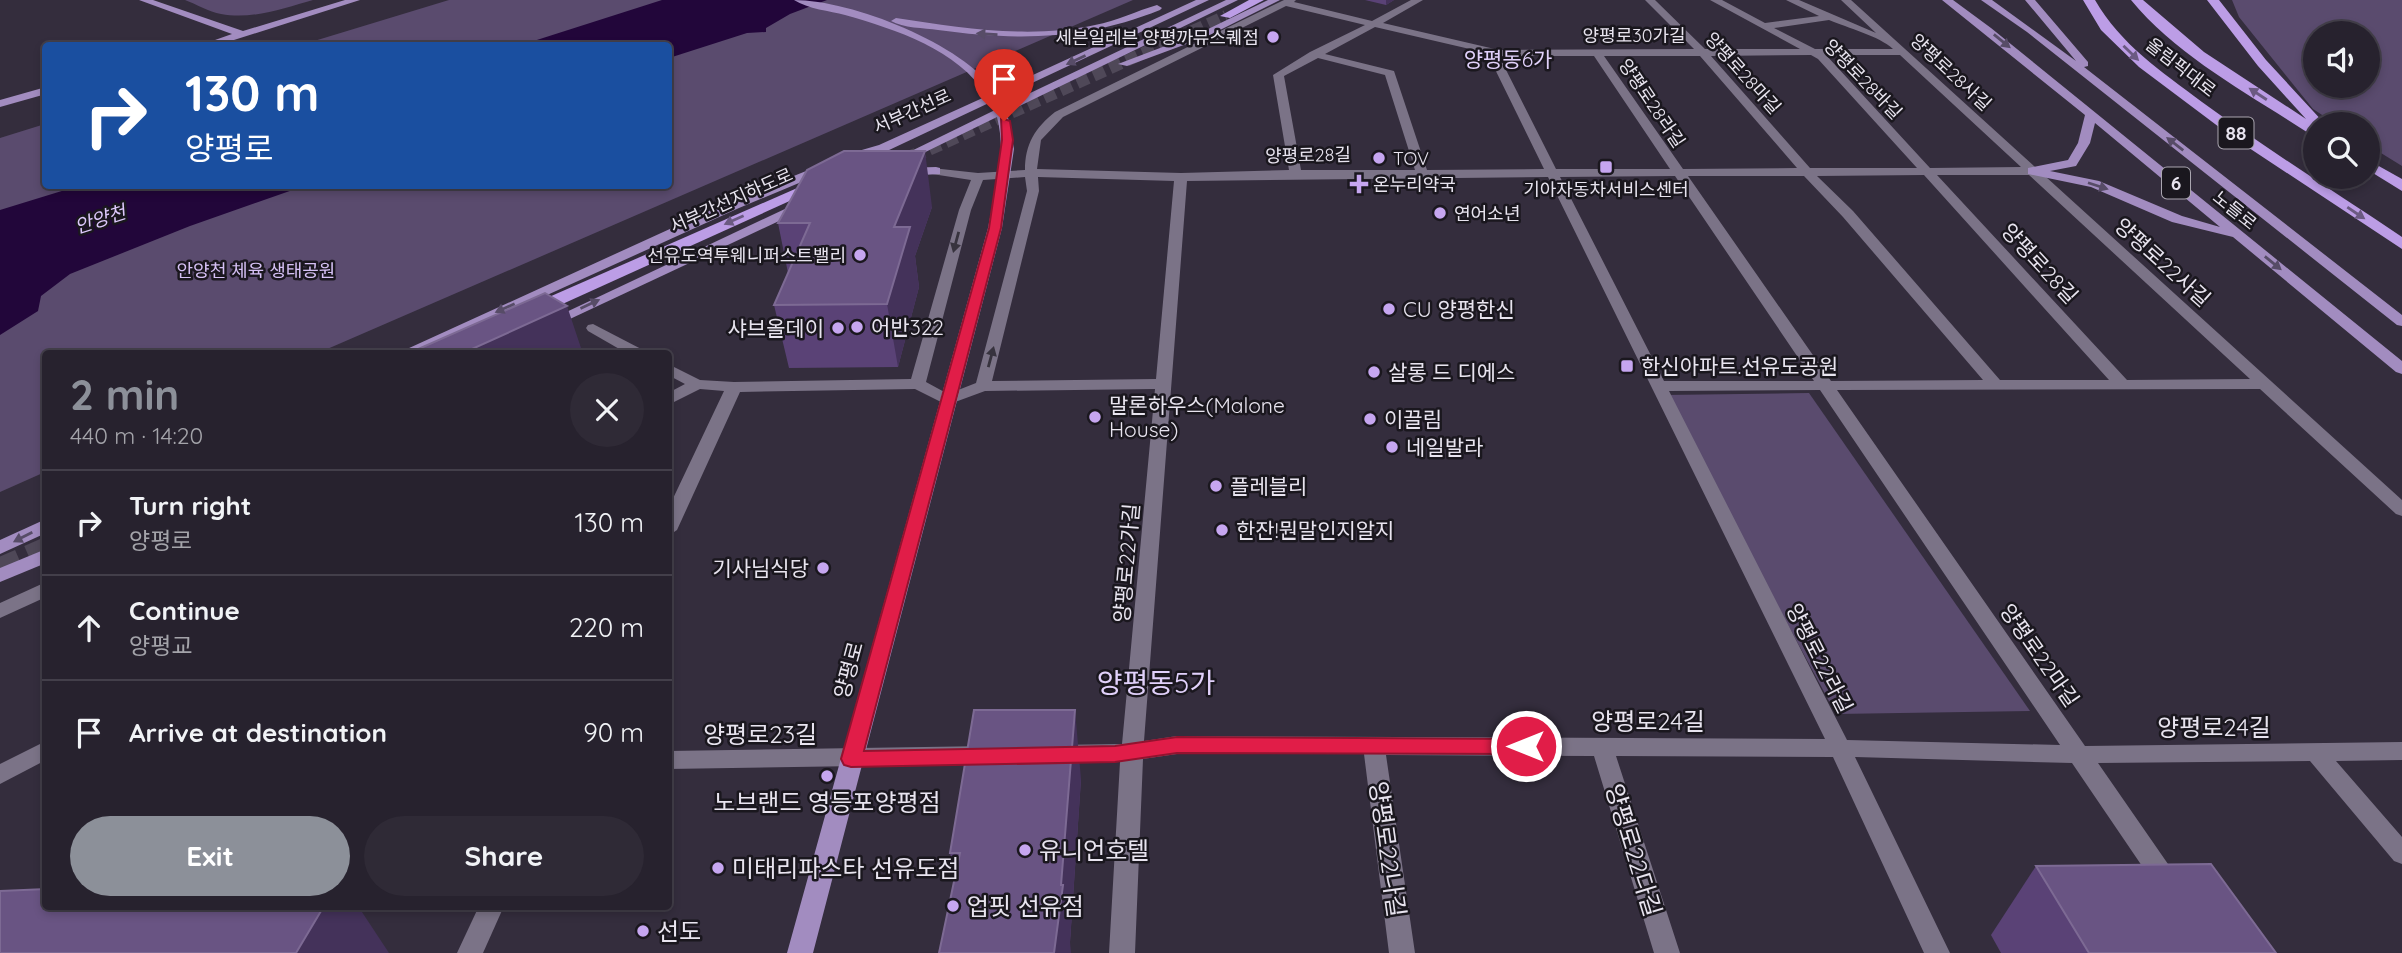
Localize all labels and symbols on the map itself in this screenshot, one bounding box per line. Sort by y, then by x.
street label: 양평로30가길 [1583,24,1685,47]
place label: 세븐일레븐 양평까뮤스퀘점 [1055,26,1259,49]
street label: 양평로28마길 [1700,27,1786,119]
one-way arrow [975,28,997,39]
marker: 세븐일레븐 양평까뮤스퀘점 [1265,29,1281,45]
street label: 양평로28사길 [1906,29,1996,115]
street label: 올림픽대로 [2141,32,2221,102]
one-way arrow [1993,33,2010,48]
street label: 양평로28바길 [1819,34,1907,124]
one-way arrow [2122,44,2139,60]
district label: 양평동6가 [1464,46,1552,72]
pin [974,49,1034,121]
one-way arrow [1066,54,1086,66]
street label: 양평로28라길 [1614,54,1690,152]
street label: 서부간선로 [869,84,955,138]
one-way arrow [2248,87,2268,100]
road number: 88 [2218,118,2254,148]
one-way arrow [2166,136,2184,151]
street label: 양평로28길 [1265,143,1351,167]
place label: TOV [1393,147,1429,170]
marker: TOV [1371,150,1387,166]
marker: 기아자동차서비스센터 [1598,159,1614,175]
street label: 서부간선지하도로 [666,163,796,237]
road number: 6 [2162,168,2190,198]
place label: 온누리약국 [1373,173,1456,196]
marker: 온누리약국 [1351,176,1367,192]
place label: 기아자동차서비스센터 [1523,178,1689,201]
one-way arrow [2088,181,2109,192]
street label: 노들로 [2208,185,2262,235]
water label: 안양천 [71,199,130,239]
place label: 연어소년 [1454,202,1520,225]
marker: 연어소년 [1432,205,1448,221]
one-way arrow [2347,206,2365,220]
street label: 양평로22사길 [2110,212,2216,312]
one-way arrow [724,214,744,226]
street label: 양평로28길 [1996,217,2084,309]
one-way arrow [951,232,961,253]
place label: 선유도역투웨니퍼스트밸리 [647,244,846,267]
marker: 선유도역투웨니퍼스트밸리 [852,247,868,263]
one-way arrow [2264,255,2281,270]
park label: 안양천 체육 생태공원 [177,259,335,282]
place label: CU 양평한신 [1403,296,1515,322]
one-way arrow [580,298,600,310]
marker: CU 양평한신 [1381,301,1397,317]
one-way arrow [494,303,515,314]
place label: 어반322 [871,314,944,340]
place label: 샤브올데이 [727,315,824,341]
marker: 어반322 [849,319,865,335]
marker: 샤브올데이 [830,320,846,336]
one-way arrow [986,347,996,368]
place label: 한신아파트.선유도공원 [1641,353,1838,379]
marker: 한신아파트.선유도공원 [1619,358,1635,374]
place label: 살롱 드 디에스 [1388,359,1515,385]
marker: 살롱 드 디에스 [1366,364,1382,380]
place label: 말론하우스(Malone House) [1109,392,1285,442]
place label: 이끌림 [1384,406,1442,432]
marker: 말론하우스(Malone House) [1087,409,1103,425]
marker: 이끌림 [1362,411,1378,427]
place label: 네일발라 [1406,434,1483,460]
marker: 네일발라 [1384,439,1400,455]
place label: 플레블리 [1230,473,1307,499]
marker: 플레블리 [1208,478,1224,494]
street label: 양평로22가길 [1108,502,1144,624]
place label: 한잔!뭔말인지알지 [1236,517,1394,543]
marker: 한잔!뭔말인지알지 [1214,522,1230,538]
one-way arrow [13,531,33,542]
place label: 기사님식당 [712,555,809,581]
marker: 기사님식당 [815,560,831,576]
street label: 양평로22마길 [1995,598,2085,712]
street label: 양평로22라길 [1781,599,1859,717]
street label: 양평로 [828,639,868,701]
district label: 양평동5가 [1097,665,1215,700]
street label: 양평로24길 [1591,706,1705,736]
position arrow [1489,709,1563,783]
street label: 양평로24길 [2157,712,2271,742]
street label: 양평로23길 [703,719,817,749]
marker: 노브랜드 영등포양평점 [819,768,835,784]
street label: 양평로22나길 [1364,779,1412,919]
street label: 양평로22다길 [1600,780,1668,920]
place label: 노브랜드 영등포양평점 [713,787,941,817]
place label: 유니언호텔 [1039,835,1149,865]
marker: 유니언호텔 [1017,842,1033,858]
place label: 미태리파스타 선유도점 [732,853,959,883]
marker: 미태리파스타 선유도점 [710,860,726,876]
place label: 업핏 선유점 [967,891,1084,921]
marker: 업핏 선유점 [945,898,961,914]
place label: 선도 [657,916,701,946]
marker: 선도 [635,923,651,939]

